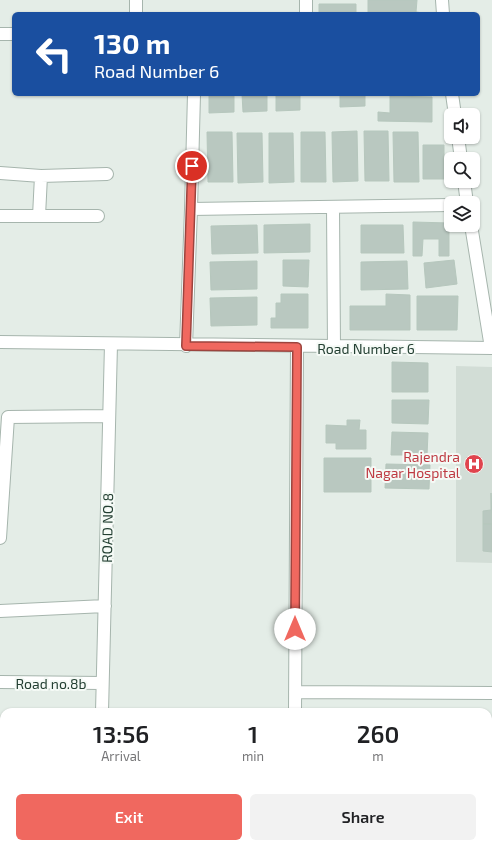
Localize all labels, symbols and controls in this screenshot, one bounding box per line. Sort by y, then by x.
text: 130 m [94,26,170,60]
icon: left [28,28,80,80]
text: Road Number 6 [94,60,219,82]
map controls [444,108,480,232]
button: sound [444,108,480,144]
pin [175,149,209,183]
button: search [444,152,480,188]
icon: arrive [181,155,203,177]
button: layers [444,196,480,232]
street label: Road Number 6 [317,340,415,357]
place label: Rajendra Nagar Hospital [365,448,461,481]
hospital icon: Rajendra Nagar Hospital [463,453,485,475]
street label: ROAD NO.8 [98,493,116,563]
position arrow [274,608,316,650]
street label: Road no.8b [15,675,87,692]
text: 13:56 [93,719,149,748]
text: 1 [248,719,258,748]
text: 260 [357,719,399,748]
text: Arrival [101,748,141,764]
text: min [242,748,264,764]
text: m [372,748,384,764]
button: Exit [16,794,242,840]
button: Share [250,794,476,840]

